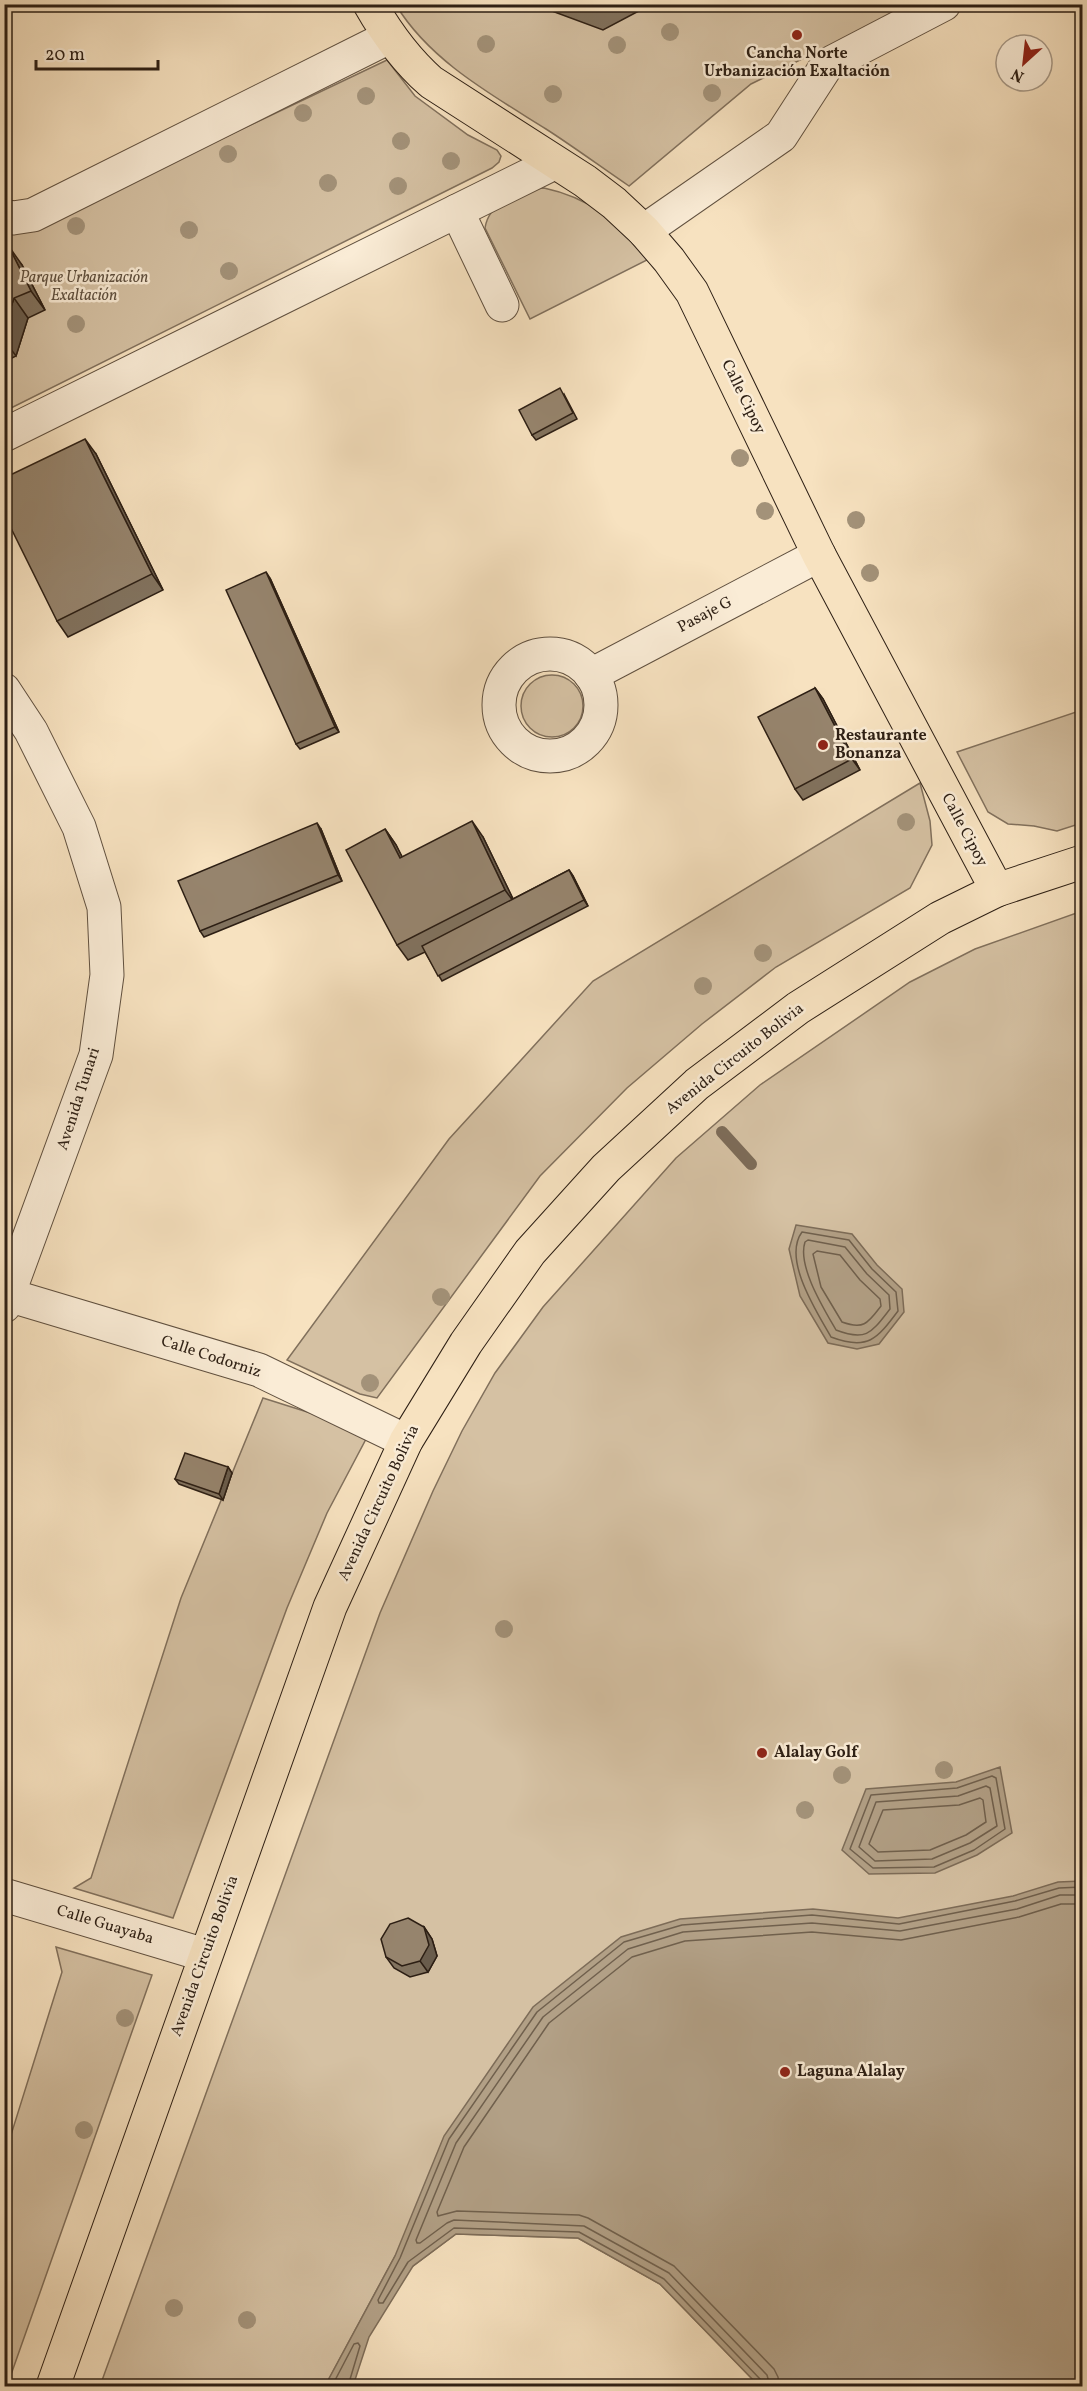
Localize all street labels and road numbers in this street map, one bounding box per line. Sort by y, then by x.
street label: Calle Cipoy [716,356,771,438]
street label: Pasaje G [674,591,736,639]
street label: Calle Cipoy [935,789,993,871]
street label: Avenida Circuito Bolivia [661,998,809,1120]
street label: Avenida Tunari [52,1045,106,1153]
street label: Calle Codorniz [158,1330,264,1384]
street label: Avenida Circuito Bolivia [333,1421,425,1585]
street label: Avenida Circuito Bolivia [166,1872,244,2040]
street label: Calle Guayaba [54,1900,156,1950]

